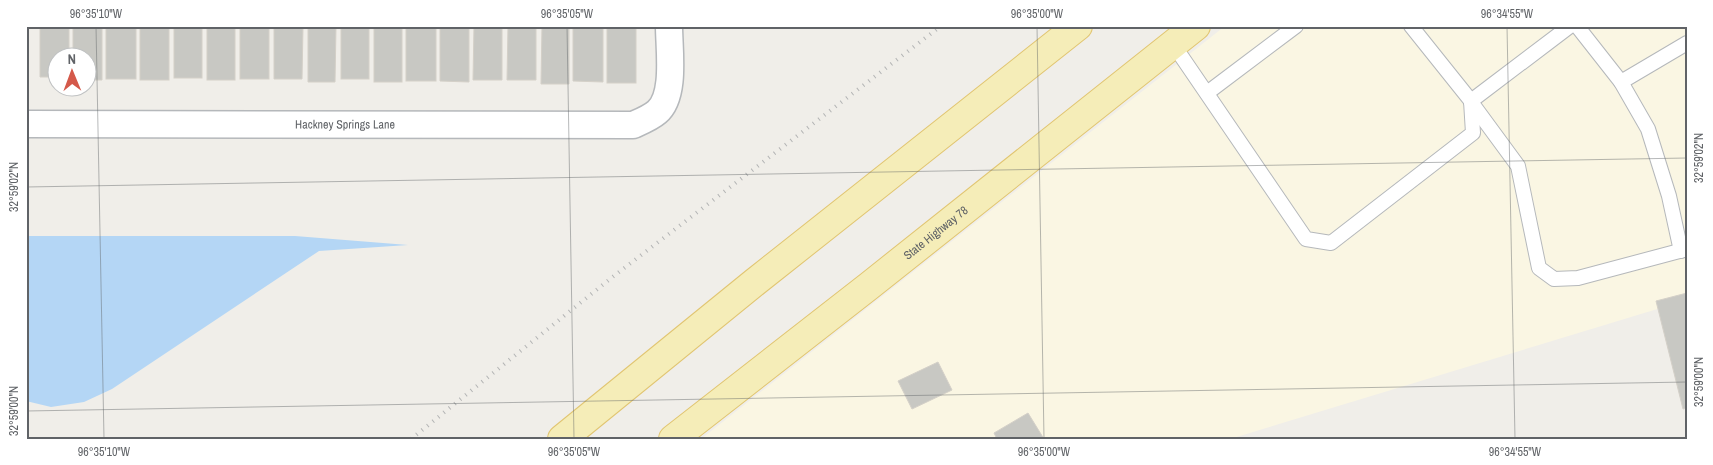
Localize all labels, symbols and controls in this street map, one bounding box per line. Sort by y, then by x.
text: 96°35'10"W [70,6,123,22]
text: 96°35'05"W [541,6,594,22]
text: 96°35'00"W [1011,6,1064,22]
text: 96°34'55"W [1481,6,1534,22]
north arrow [48,48,98,98]
text: N [67,50,76,68]
street label: Hackney Springs Lane [295,116,395,133]
text: 32°59'02"N [1691,133,1707,183]
text: 32°59'02"N [6,162,22,212]
street label: State Highway 78 [900,202,971,263]
text: 32°59'00"N [1691,357,1707,407]
text: 32°59'00"N [6,386,22,436]
text: 96°35'10"W [78,444,131,460]
text: 96°35'05"W [548,444,601,460]
text: 96°35'00"W [1018,444,1071,460]
text: 96°34'55"W [1489,444,1542,460]

